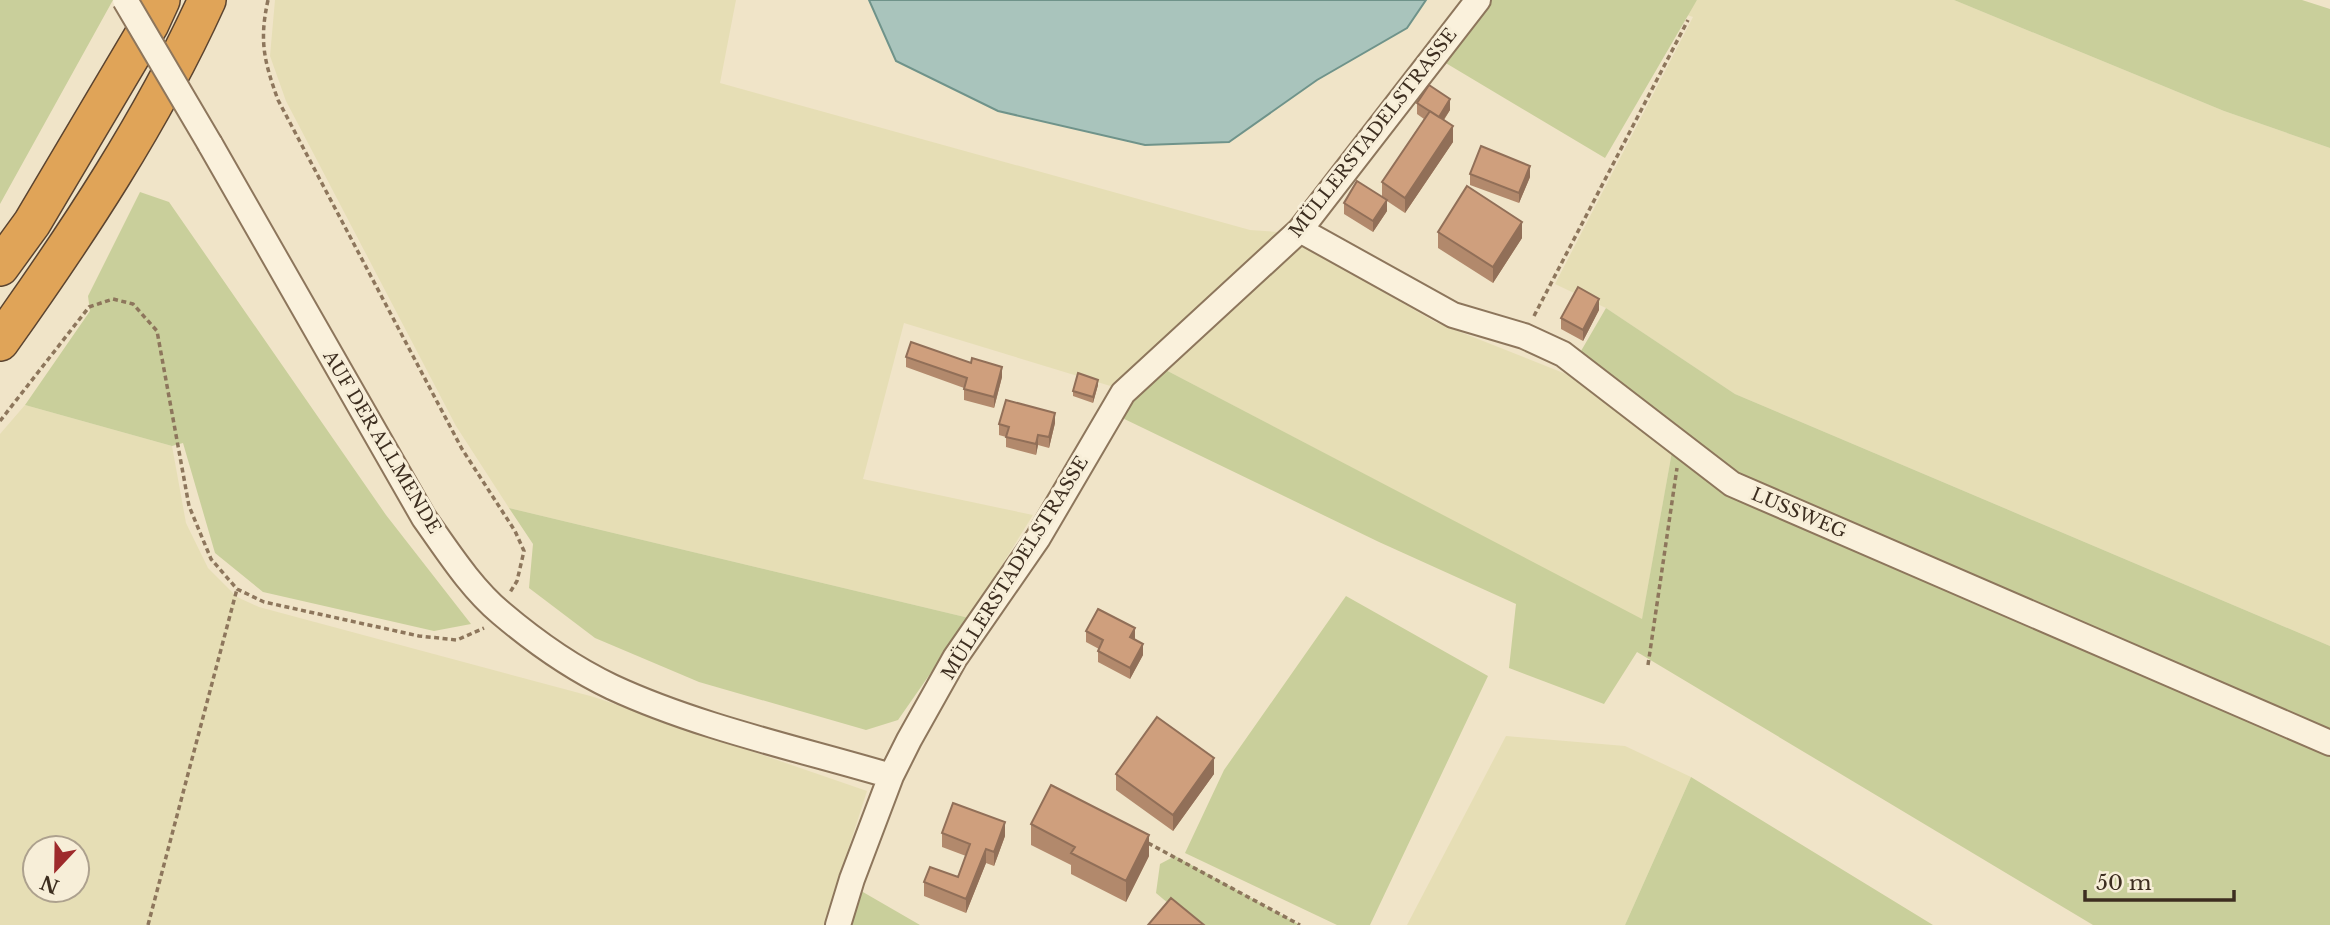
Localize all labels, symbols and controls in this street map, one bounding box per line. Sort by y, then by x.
street label: MÜLLERSTADELSTRASSE [1284,23,1461,242]
street label: AUF DER ALLMENDE [318,346,445,538]
street label: MÜLLERSTADELSTRASSE [936,452,1093,684]
street label: LUSSWEG [1748,483,1850,543]
north arrow [21,834,91,904]
scale bar [2085,858,2234,902]
text: N [37,870,62,898]
text: 50 m [2096,870,2152,896]

